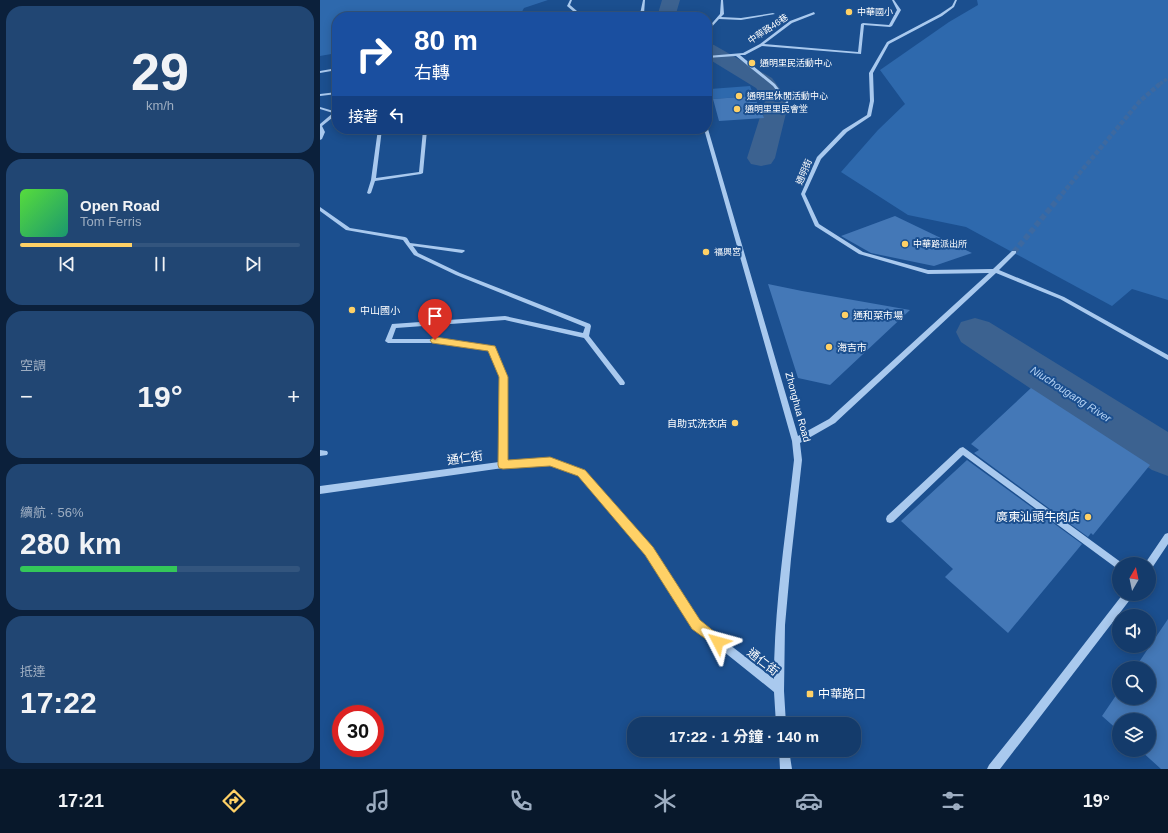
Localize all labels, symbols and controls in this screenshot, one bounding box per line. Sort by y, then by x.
marker: 中華國小 [844,7,854,17]
place label: 中華國小 [857,7,893,17]
street label: 中華路46巷 [746,12,790,46]
text: 80 m [414,25,478,56]
icon: right [348,28,400,80]
text: 29 [131,43,189,101]
marker: 通明里民活動中心 [747,58,757,68]
place label: 通明里民活動中心 [760,58,832,68]
text: 右轉 [414,63,450,83]
place label: 通明里休閒活動中心 [747,90,828,101]
marker: 通明里休閒活動中心 [734,91,744,101]
text: km/h [146,98,174,113]
icon: left [386,104,408,126]
marker: 通明里里民會堂 [732,104,742,114]
place label: 通明里里民會堂 [745,104,808,114]
text: 接著 [348,108,378,125]
street label: 通明街 [794,158,814,186]
text: Open Road [80,197,160,214]
text: Tom Ferris [80,214,141,229]
marker: 中華路派出所 [900,239,910,249]
place label: 中華路派出所 [913,239,967,249]
marker: 福興宮 [701,247,711,257]
place label: 福興宮 [714,247,741,257]
icon: previous [56,253,78,275]
icon: pause [149,253,171,275]
icon: next [242,253,264,275]
pin [418,299,452,340]
marker: 中山國小 [347,305,357,315]
place label: 中山國小 [360,305,400,316]
icon: arrive [424,305,446,327]
marker: 通和菜市場 [840,310,850,320]
place label: 通和菜市場 [853,310,903,321]
marker: 海吉市 [824,342,834,352]
place label: 海吉市 [837,342,867,353]
text: 空調 [20,358,46,373]
water label: Niuchougang River [1028,363,1115,425]
street label: Zhonghua Road [783,371,813,443]
text: 19° [137,380,183,413]
text: − [20,384,33,409]
text: + [287,384,300,409]
place label: 自助式洗衣店 [667,418,727,429]
marker: 自助式洗衣店 [730,418,740,428]
street label: 通仁街 [446,449,484,467]
text: 續航 · 56% [20,505,84,520]
place label: 廣東汕頭牛肉店 [996,510,1080,524]
marker: 廣東汕頭牛肉店 [1083,512,1093,522]
text: 280 km [20,527,122,560]
north arrow [1112,557,1156,601]
map controls [1112,557,1156,757]
button: sound [1112,609,1156,653]
position arrow [697,621,739,663]
street label: 通仁街 [745,645,781,679]
button: search [1112,661,1156,705]
text: 抵達 [20,664,46,679]
text: 17:22 [20,686,97,719]
place label: 中華路口 [818,687,866,701]
marker: 中華路口 [805,689,815,699]
speed limit sign: 30 [332,705,384,757]
button: layers [1112,713,1156,757]
text: 17:22 · 1 分鐘 · 140 m [669,728,819,745]
icon: directions [220,787,248,815]
icon: music [364,787,392,815]
icon: phone [507,787,535,815]
icon: climate [651,787,679,815]
icon: car [795,787,823,815]
icon: filters [939,787,967,815]
text: 17:21 [58,791,104,811]
text: 19° [1083,791,1110,811]

